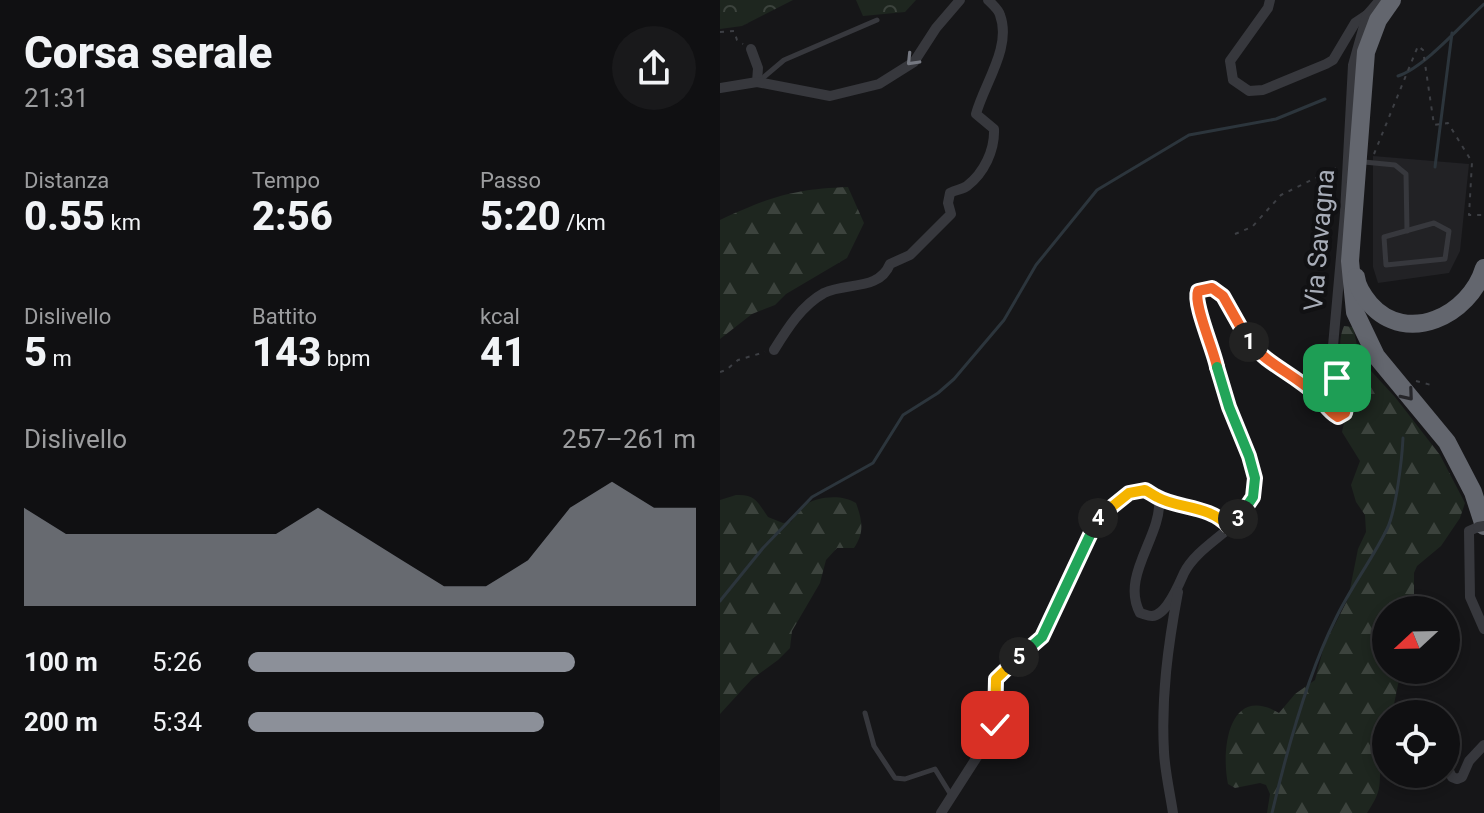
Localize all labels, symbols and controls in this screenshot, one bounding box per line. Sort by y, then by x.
button: share [612,26,696,110]
text: Corsa serale [24,27,272,79]
one-way arrow [906,51,921,65]
text: 21:31 [24,83,89,113]
text: Distanza [24,168,109,193]
text: Tempo [252,168,320,193]
text: Passo [480,168,541,193]
street label: Via Savagna [1298,168,1340,312]
text: 0.55 [24,193,105,240]
text: 2:56 [252,193,333,240]
text: 5:20 [480,193,561,240]
text: km [105,210,141,235]
text: /km [561,210,606,235]
text: Dislivello [24,304,111,329]
text: Battito [252,304,317,329]
text: kcal [480,304,520,329]
pin: 1 [1229,322,1269,362]
text: 5 [24,329,47,376]
text: 143 [252,329,321,376]
text: 41 [480,329,526,376]
text: 1 [1243,329,1255,354]
pin [1303,344,1371,412]
text: m [47,346,72,371]
text: bpm [321,346,371,371]
icon: arrive [1315,356,1359,400]
one-way arrow [1398,386,1413,401]
text: Dislivello [24,424,127,454]
text: 257–261 m [562,424,696,454]
pin: 4 [1078,498,1118,538]
pin: 3 [1218,499,1258,539]
text: 4 [1092,505,1104,530]
text: 3 [1232,506,1244,531]
north arrow [1372,596,1460,684]
map controls [1372,596,1460,788]
pin: 5 [999,637,1039,677]
text: 5 [1013,644,1025,669]
text: 100 m [24,647,98,677]
text: 5:26 [152,647,202,677]
pin [961,691,1029,759]
button: locate [1372,700,1460,788]
icon: check [973,703,1017,747]
text: 200 m [24,707,98,737]
text: 5:34 [152,707,202,737]

